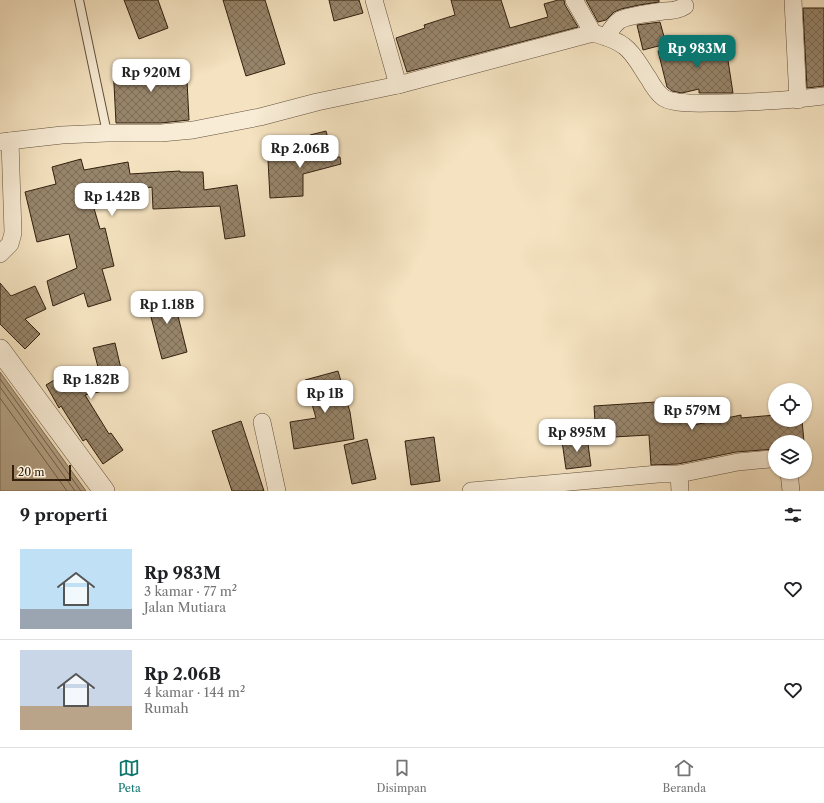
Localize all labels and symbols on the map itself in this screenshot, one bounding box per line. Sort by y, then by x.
pin: Rp 983M [660,35,734,69]
pin: Rp 920M [114,59,188,93]
pin: Rp 2.06B [259,135,341,169]
pin: Rp 1.42B [71,183,153,217]
pin: Rp 1.18B [126,291,208,325]
pin: Rp 1.82B [50,366,132,400]
pin: Rp 1B [297,380,353,414]
pin: Rp 579M [655,397,729,431]
pin: Rp 895M [540,419,614,453]
scale bar [12,463,71,482]

